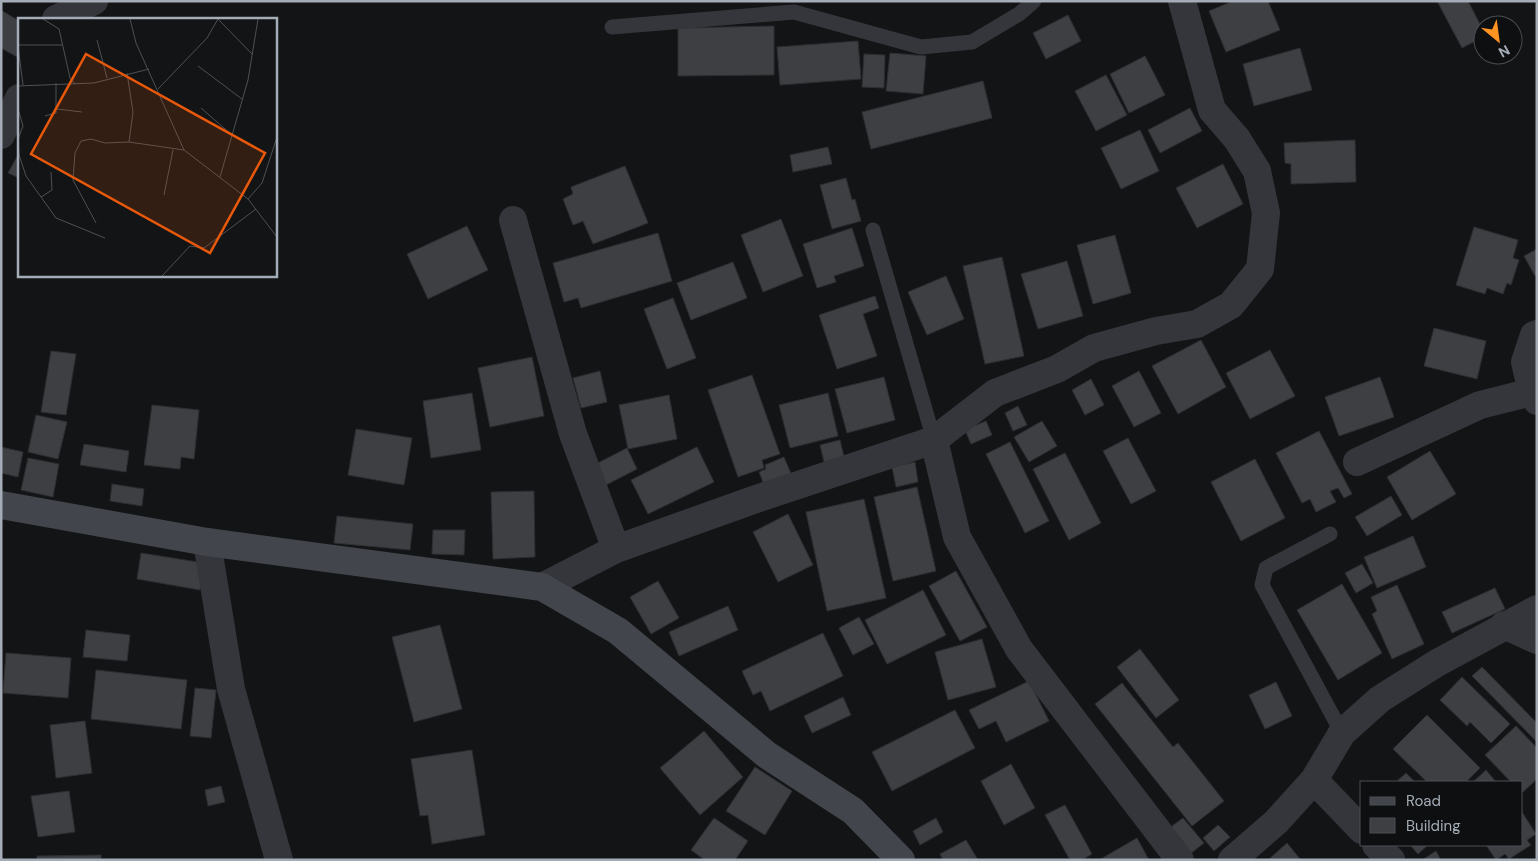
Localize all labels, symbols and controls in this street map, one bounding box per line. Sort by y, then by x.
north arrow [1473,15,1523,65]
inset map [18,18,276,276]
text: N [1495,41,1513,62]
legend [1360,781,1523,846]
text: Road [1406,791,1441,811]
text: Building [1406,816,1461,836]

